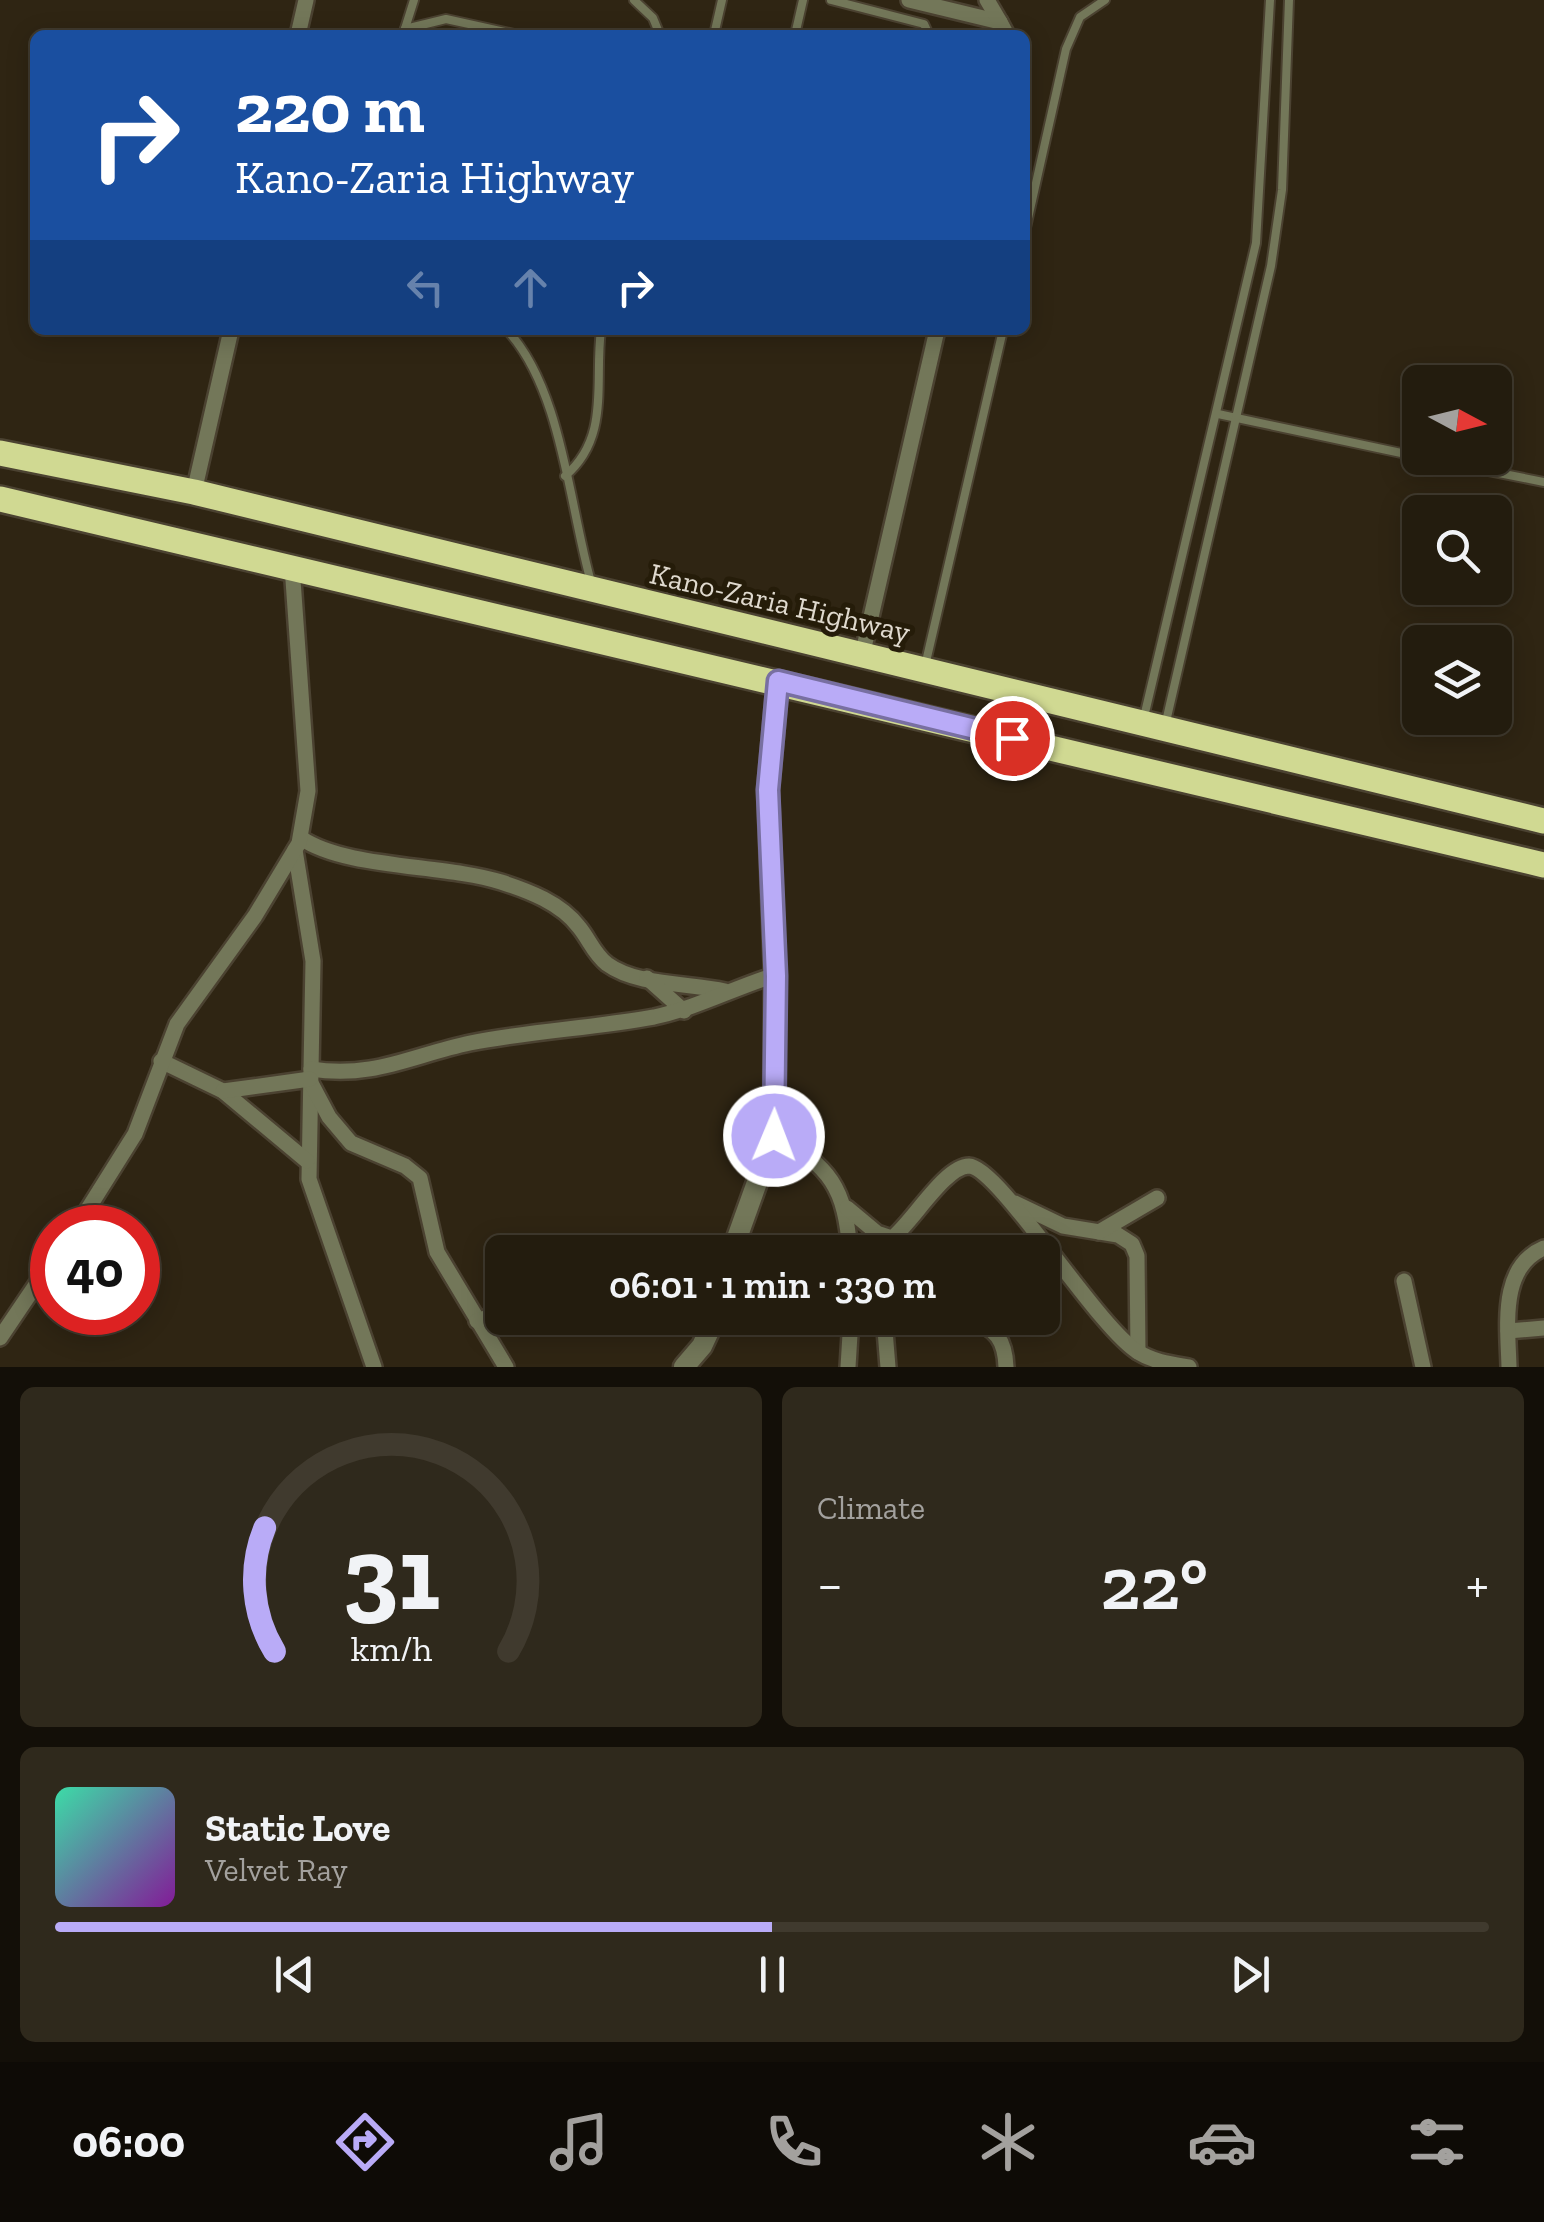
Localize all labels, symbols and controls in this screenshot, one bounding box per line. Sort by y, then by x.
text: 220 m [235,66,425,150]
icon: right [70,70,200,200]
text: Kano-Zaria Highway [235,151,634,205]
icon: left [398,260,453,315]
icon: ahead [503,260,558,315]
icon: right [608,260,663,315]
north arrow [1402,365,1512,475]
map controls [1402,365,1512,735]
button: search [1402,495,1512,605]
street label: Kano-Zaria Highway [646,556,914,651]
button: layers [1402,625,1512,735]
pin [970,696,1055,781]
icon: arrive [985,711,1040,766]
position arrow [722,1084,826,1188]
speed limit sign: 40 [30,1205,160,1335]
text: 06:01 · 1 min · 330 m [609,1262,936,1308]
text: Climate [817,1489,925,1527]
text: 31 [342,1511,440,1636]
text: 22° [1101,1538,1208,1628]
text: − [817,1551,843,1617]
text: + [1466,1551,1489,1617]
text: km/h [350,1627,432,1670]
text: Static Love [205,1805,390,1851]
text: Velvet Ray [205,1851,348,1889]
icon: previous [267,1947,322,2002]
icon: pause [745,1947,800,2002]
icon: next [1223,1947,1278,2002]
icon: directions [330,2107,400,2177]
icon: music [544,2107,614,2177]
icon: phone [759,2107,829,2177]
icon: climate [973,2107,1043,2177]
icon: car [1187,2107,1257,2177]
icon: filters [1402,2107,1472,2177]
text: 06:00 [72,2115,185,2169]

